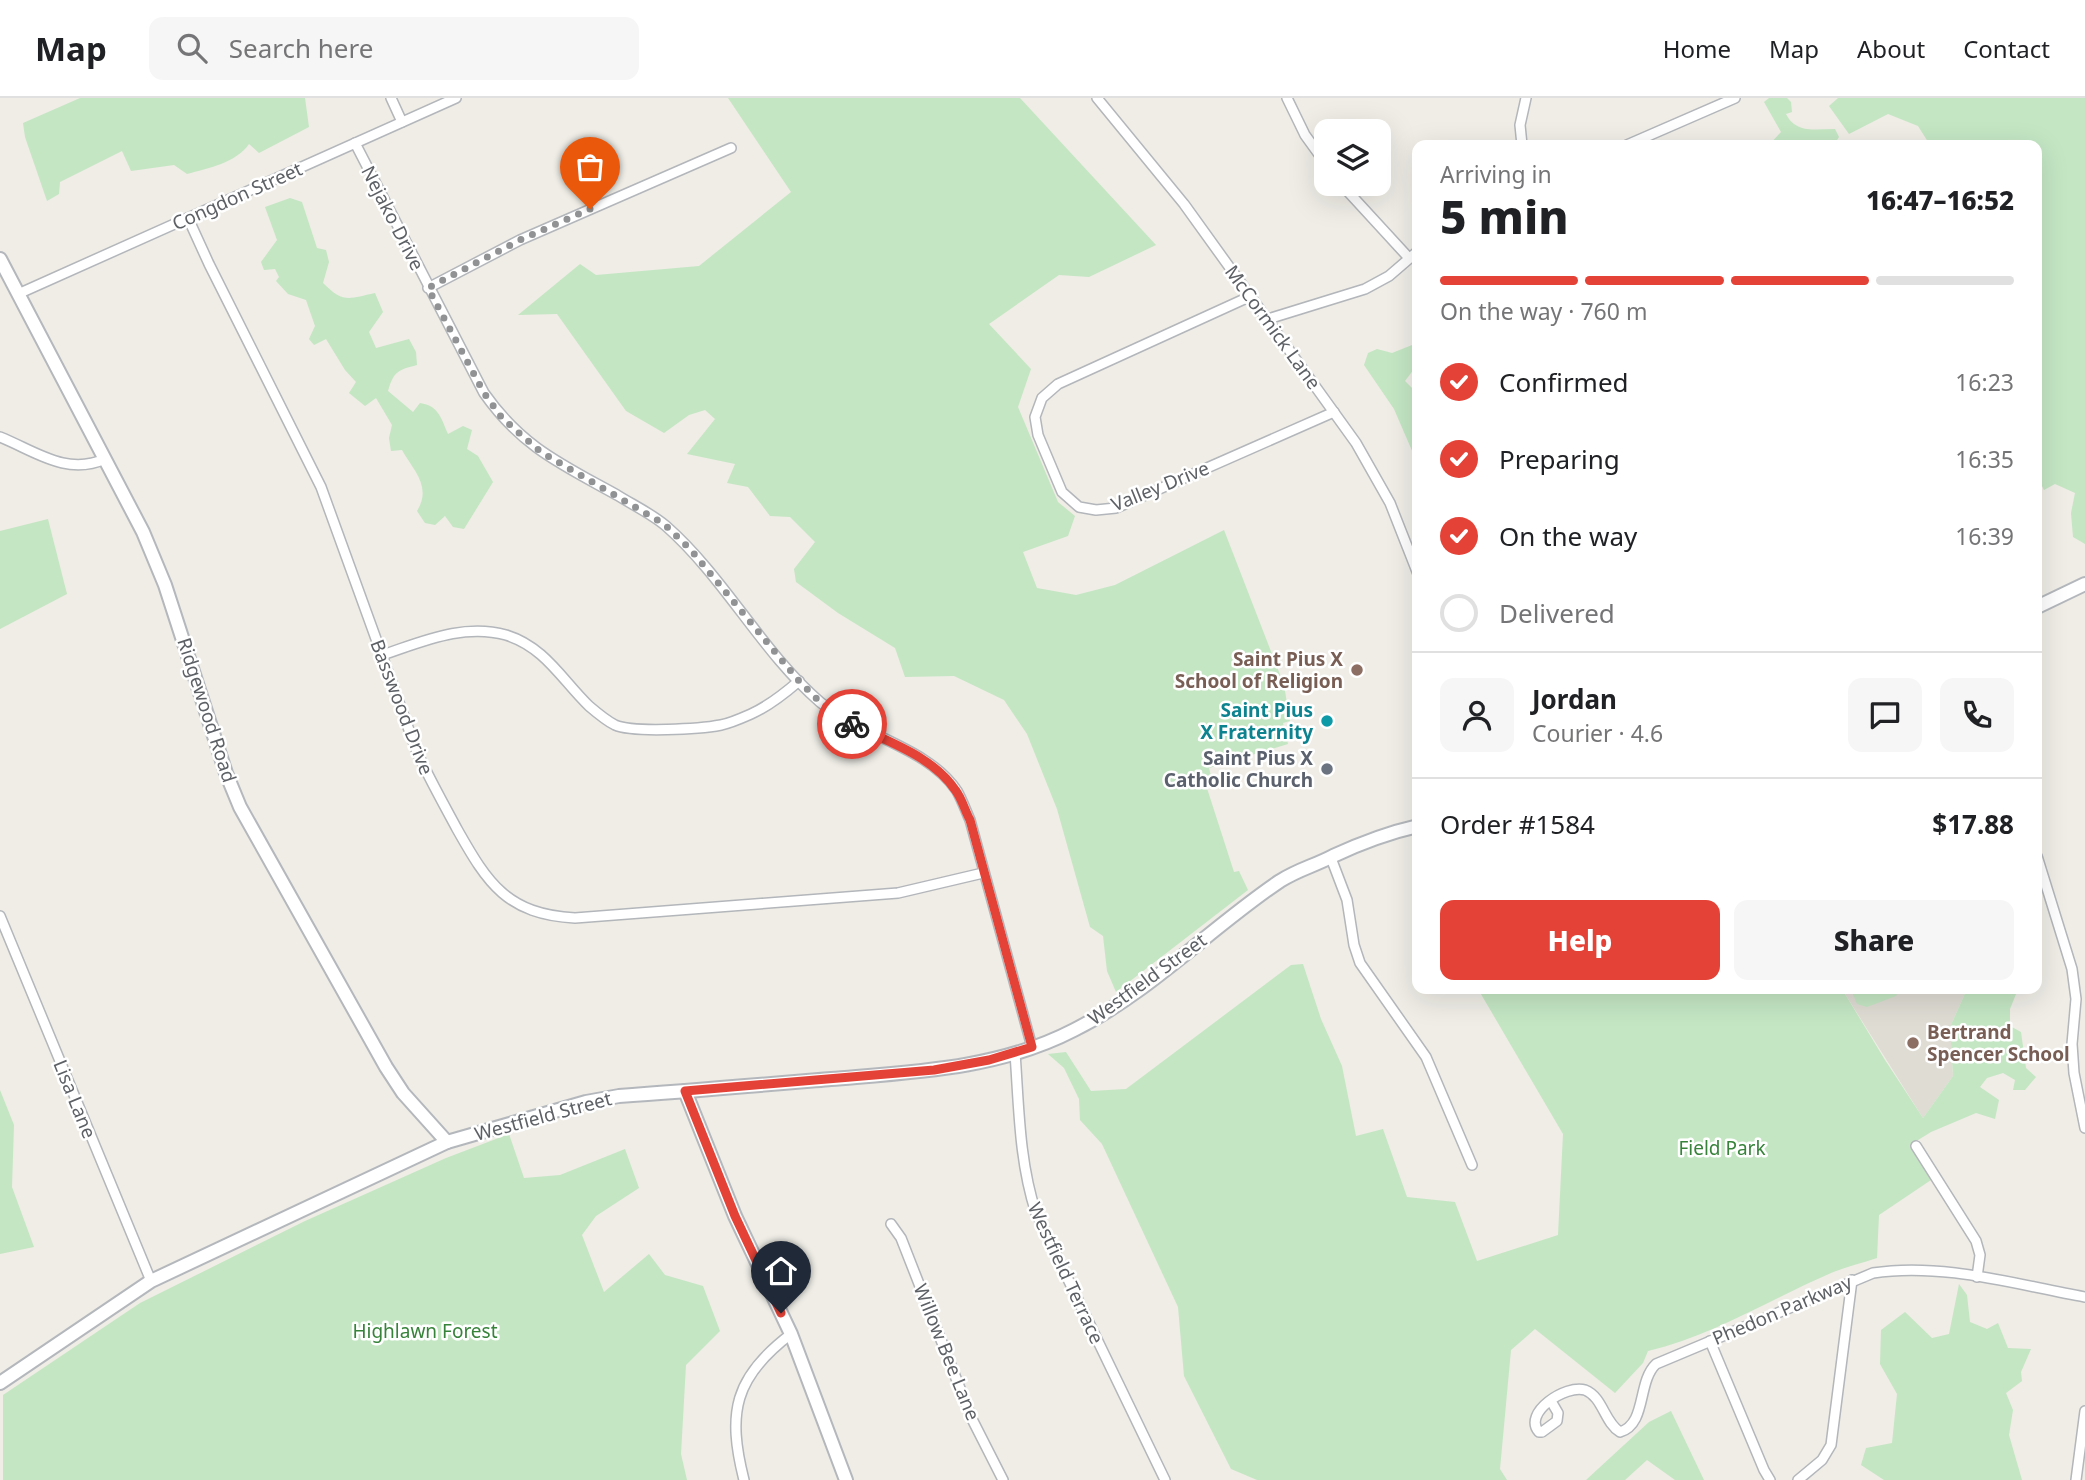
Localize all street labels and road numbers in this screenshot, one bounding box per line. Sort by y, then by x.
street label: Congdon Street [168,156,306,236]
street label: Nejako Drive [355,161,431,275]
street label: McCormick Lane [1219,260,1327,394]
street label: Valley Drive [1107,455,1213,517]
street label: Ridgewood Road [171,634,243,786]
street label: Basswood Drive [364,636,440,778]
street label: Westfield Street [1082,927,1212,1031]
street label: Lisa Lane [47,1056,103,1142]
street label: Westfield Street [472,1085,614,1147]
street label: Westfield Terrace [1022,1198,1110,1348]
street label: Phedon Parkway [1708,1269,1856,1351]
street label: Willow Bee Lane [908,1280,986,1424]

